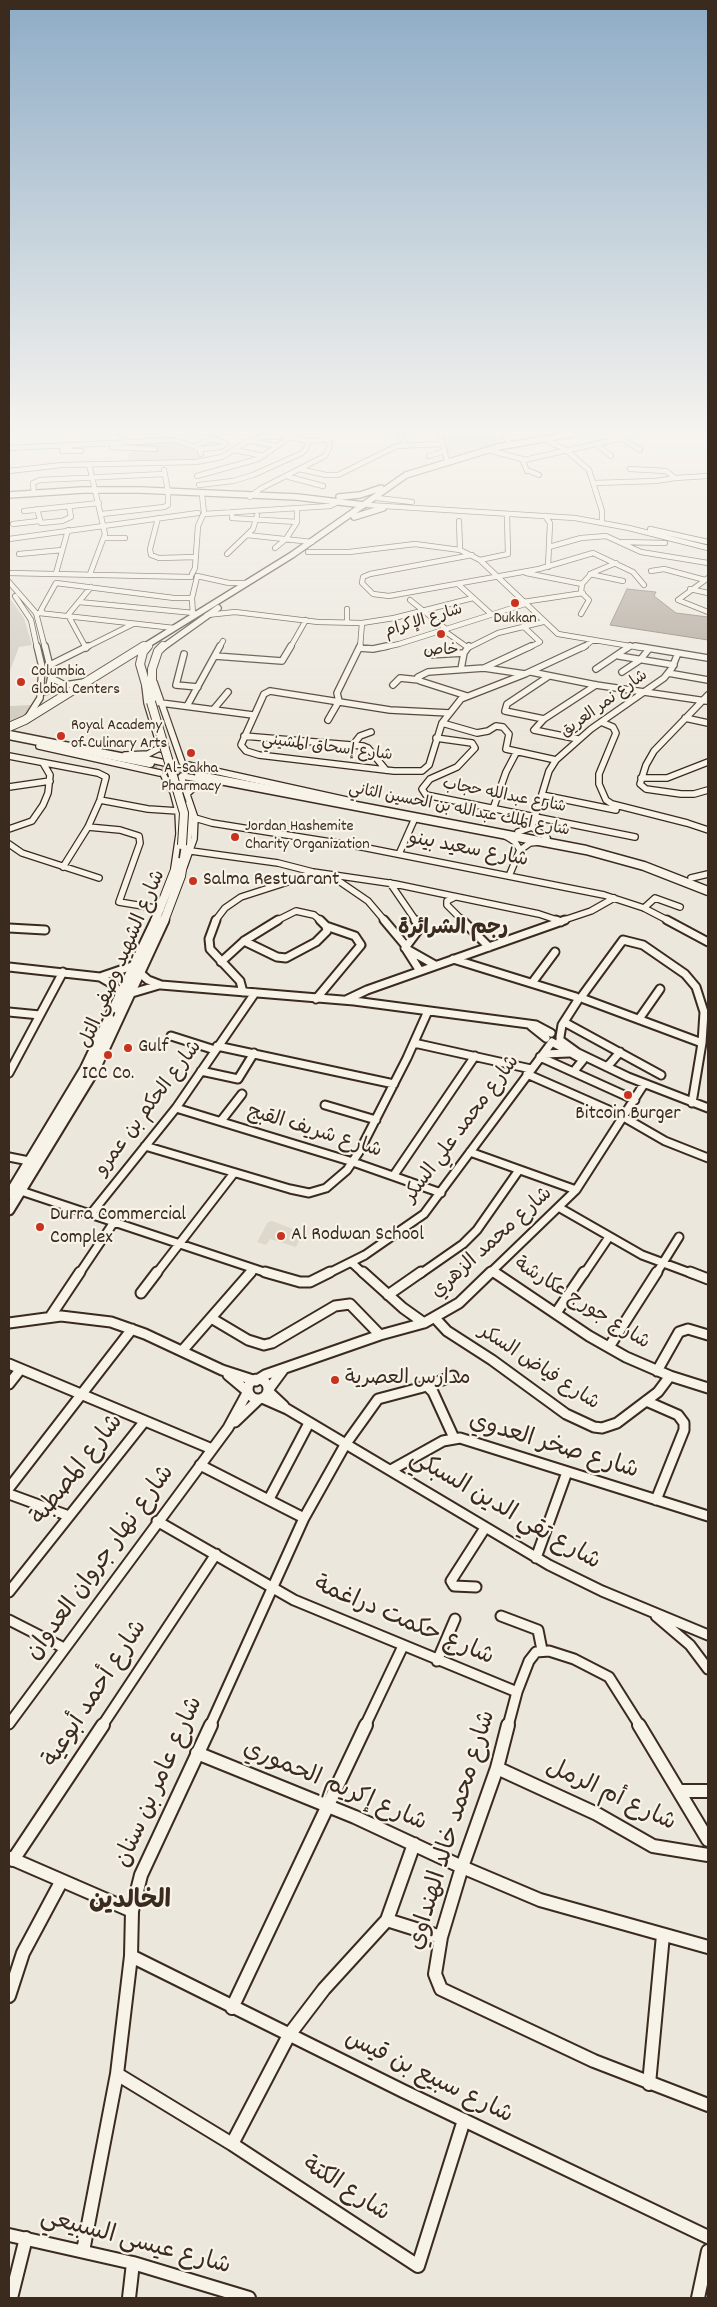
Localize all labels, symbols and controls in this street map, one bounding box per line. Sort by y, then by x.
marker: Dukkan [509,597,521,609]
street label: شارع الإكرام [383,601,465,643]
place label: Dukkan [493,610,537,630]
marker: خاص [435,628,447,640]
place label: خاص [423,642,459,662]
place label: Columbia Global Centers [31,663,120,701]
street label: شارع نمر العريق [558,667,652,743]
marker: Columbia Global Centers [15,676,27,688]
place label: Royal Academy of Culinary Arts [71,717,167,755]
marker: Royal Academy of Culinary Arts [55,730,67,742]
street label: شارع إسحاق المشيني [261,731,393,767]
marker: Al-Sakha Pharmacy [185,747,197,759]
place label: Al-Sakha Pharmacy [161,760,221,798]
street label: شارع عبدالله حجاب [441,776,567,818]
street label: شارع الملك عبدالله بن الحسين الثاني [347,780,571,842]
place label: Jordan Hashemite Charity Organization [245,818,370,856]
street label: شارع سعيد بينو [406,828,530,874]
marker: Jordan Hashemite Charity Organization [229,831,241,843]
street label: شارع الشهيد وصفي التل [75,867,173,1053]
place label: Salma Restuarant [203,869,339,893]
marker: Salma Restuarant [187,875,199,887]
district label: رجم الشرائرة [398,917,508,943]
place label: Gulf [138,1036,169,1060]
street label: شارع الحكم بن عمرو [91,1037,209,1181]
marker: Gulf [122,1042,134,1054]
marker: ICC Co. [102,1049,114,1061]
street label: شارع محمد علي السكر [400,1051,526,1209]
place label: ICC Co. [82,1063,134,1087]
marker: Bitcoin Burger [622,1089,634,1101]
street label: شارع شريف القبج [244,1101,384,1165]
place label: Bitcoin Burger [575,1103,681,1127]
street label: شارع محمد الزهري [427,1183,559,1305]
place label: Durra Commercial Complex [50,1204,186,1251]
marker: Durra Commercial Complex [34,1221,46,1233]
place label: Al Rodwan School [291,1224,424,1248]
marker: Al Rodwan School [275,1230,287,1242]
street label: شارع جورج عكارشة [509,1254,653,1356]
street label: شارع فياض السكر [473,1321,603,1417]
place label: مدارس العصرية [345,1368,471,1392]
marker: مدارس العصرية [329,1374,341,1386]
street label: شارع صخر العدوي [465,1409,641,1487]
street label: شارع المصطبة [27,1410,131,1532]
street label: شارع تقي الدين السبكي [403,1446,605,1578]
street label: شارع نهار جروان العدوان [21,1461,183,1667]
street label: شارع حكمت دراغمة [309,1572,497,1674]
street label: شارع أحمد أبوعية [39,1616,155,1774]
street label: شارع عامر بن سنان [110,1693,212,1873]
street label: شارع محمد خالد الهنداوي [404,1708,504,1954]
street label: شارع إكريم الحموري [238,1736,430,1840]
street label: شارع أم الرمل [540,1754,680,1840]
district label: الخالدين [89,1889,171,1919]
street label: شارع سبيع بن قيس [339,2026,517,2132]
street label: شارع الكتة [296,2152,394,2230]
street label: شارع عيسى السبيعي [37,2205,233,2283]

